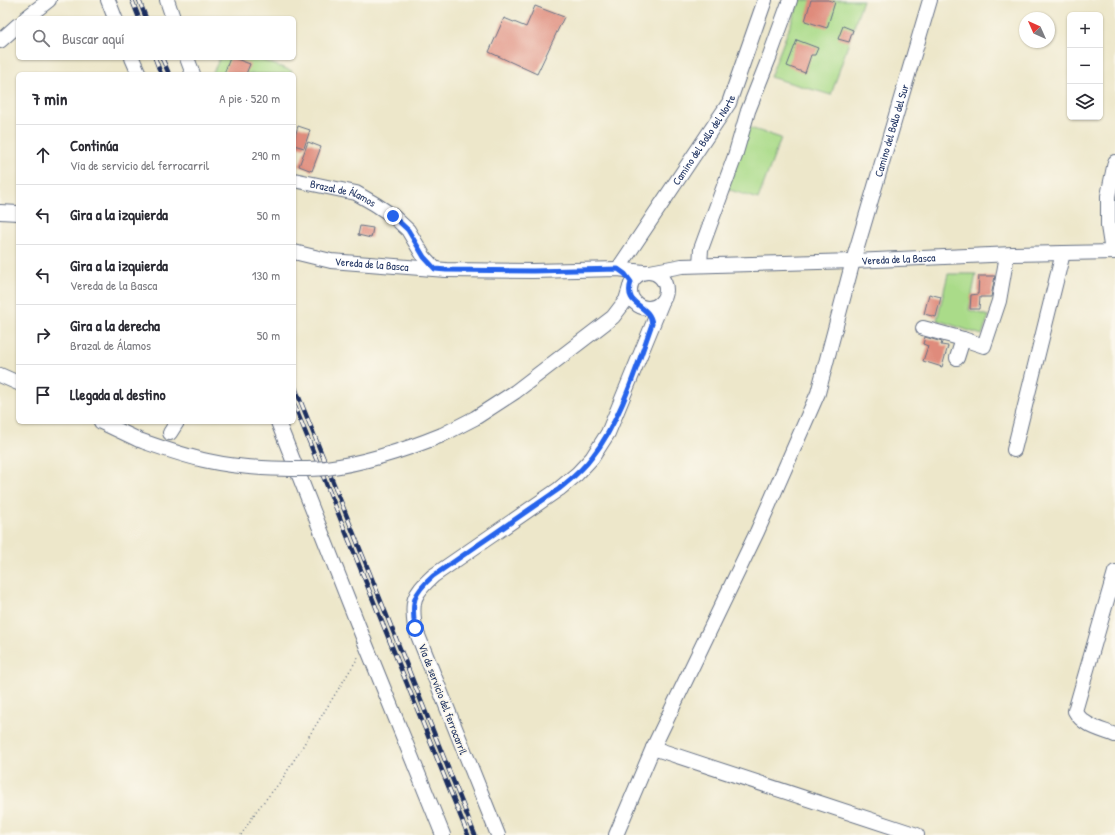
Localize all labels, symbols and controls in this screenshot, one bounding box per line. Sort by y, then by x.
north arrow [1019,12,1055,48]
map controls [1067,12,1103,120]
button: + [1067,12,1103,48]
search box [16,16,296,60]
icon: search [30,27,52,49]
text: Buscar aquí [62,28,125,49]
button: − [1067,48,1103,84]
street label: Camino del Bollo del Sur [871,82,912,179]
button: layers [1067,84,1103,120]
text: 7 min [32,87,67,110]
text: A pie · 520 m [219,89,280,107]
street label: Camino del Bollo del Norte [669,93,738,188]
text: Continúa [70,135,118,156]
icon: ahead [32,144,54,166]
text: 290 m [251,146,280,164]
text: Vía de servicio del ferrocarril [70,156,209,174]
street label: Brazal de Álamos [309,177,379,210]
icon: left [32,204,54,226]
text: Gira a la izquierda [70,204,168,225]
text: 50 m [257,206,280,224]
route end [384,207,402,225]
street label: Vereda de la Basca [861,250,936,268]
street label: Vereda de la Basca [334,254,410,274]
text: Gira a la izquierda [70,255,168,276]
icon: left [32,264,54,286]
text: 130 m [252,266,280,284]
text: Vereda de la Basca [70,276,157,294]
text: Gira a la derecha [70,315,160,336]
icon: right [32,324,54,346]
text: 50 m [257,326,280,344]
text: Brazal de Álamos [70,336,151,354]
icon: arrive [32,384,54,406]
text: Llegada al destino [70,384,166,405]
route start [406,619,424,637]
street label: Vía de servicio del ferrocarril [415,641,471,757]

